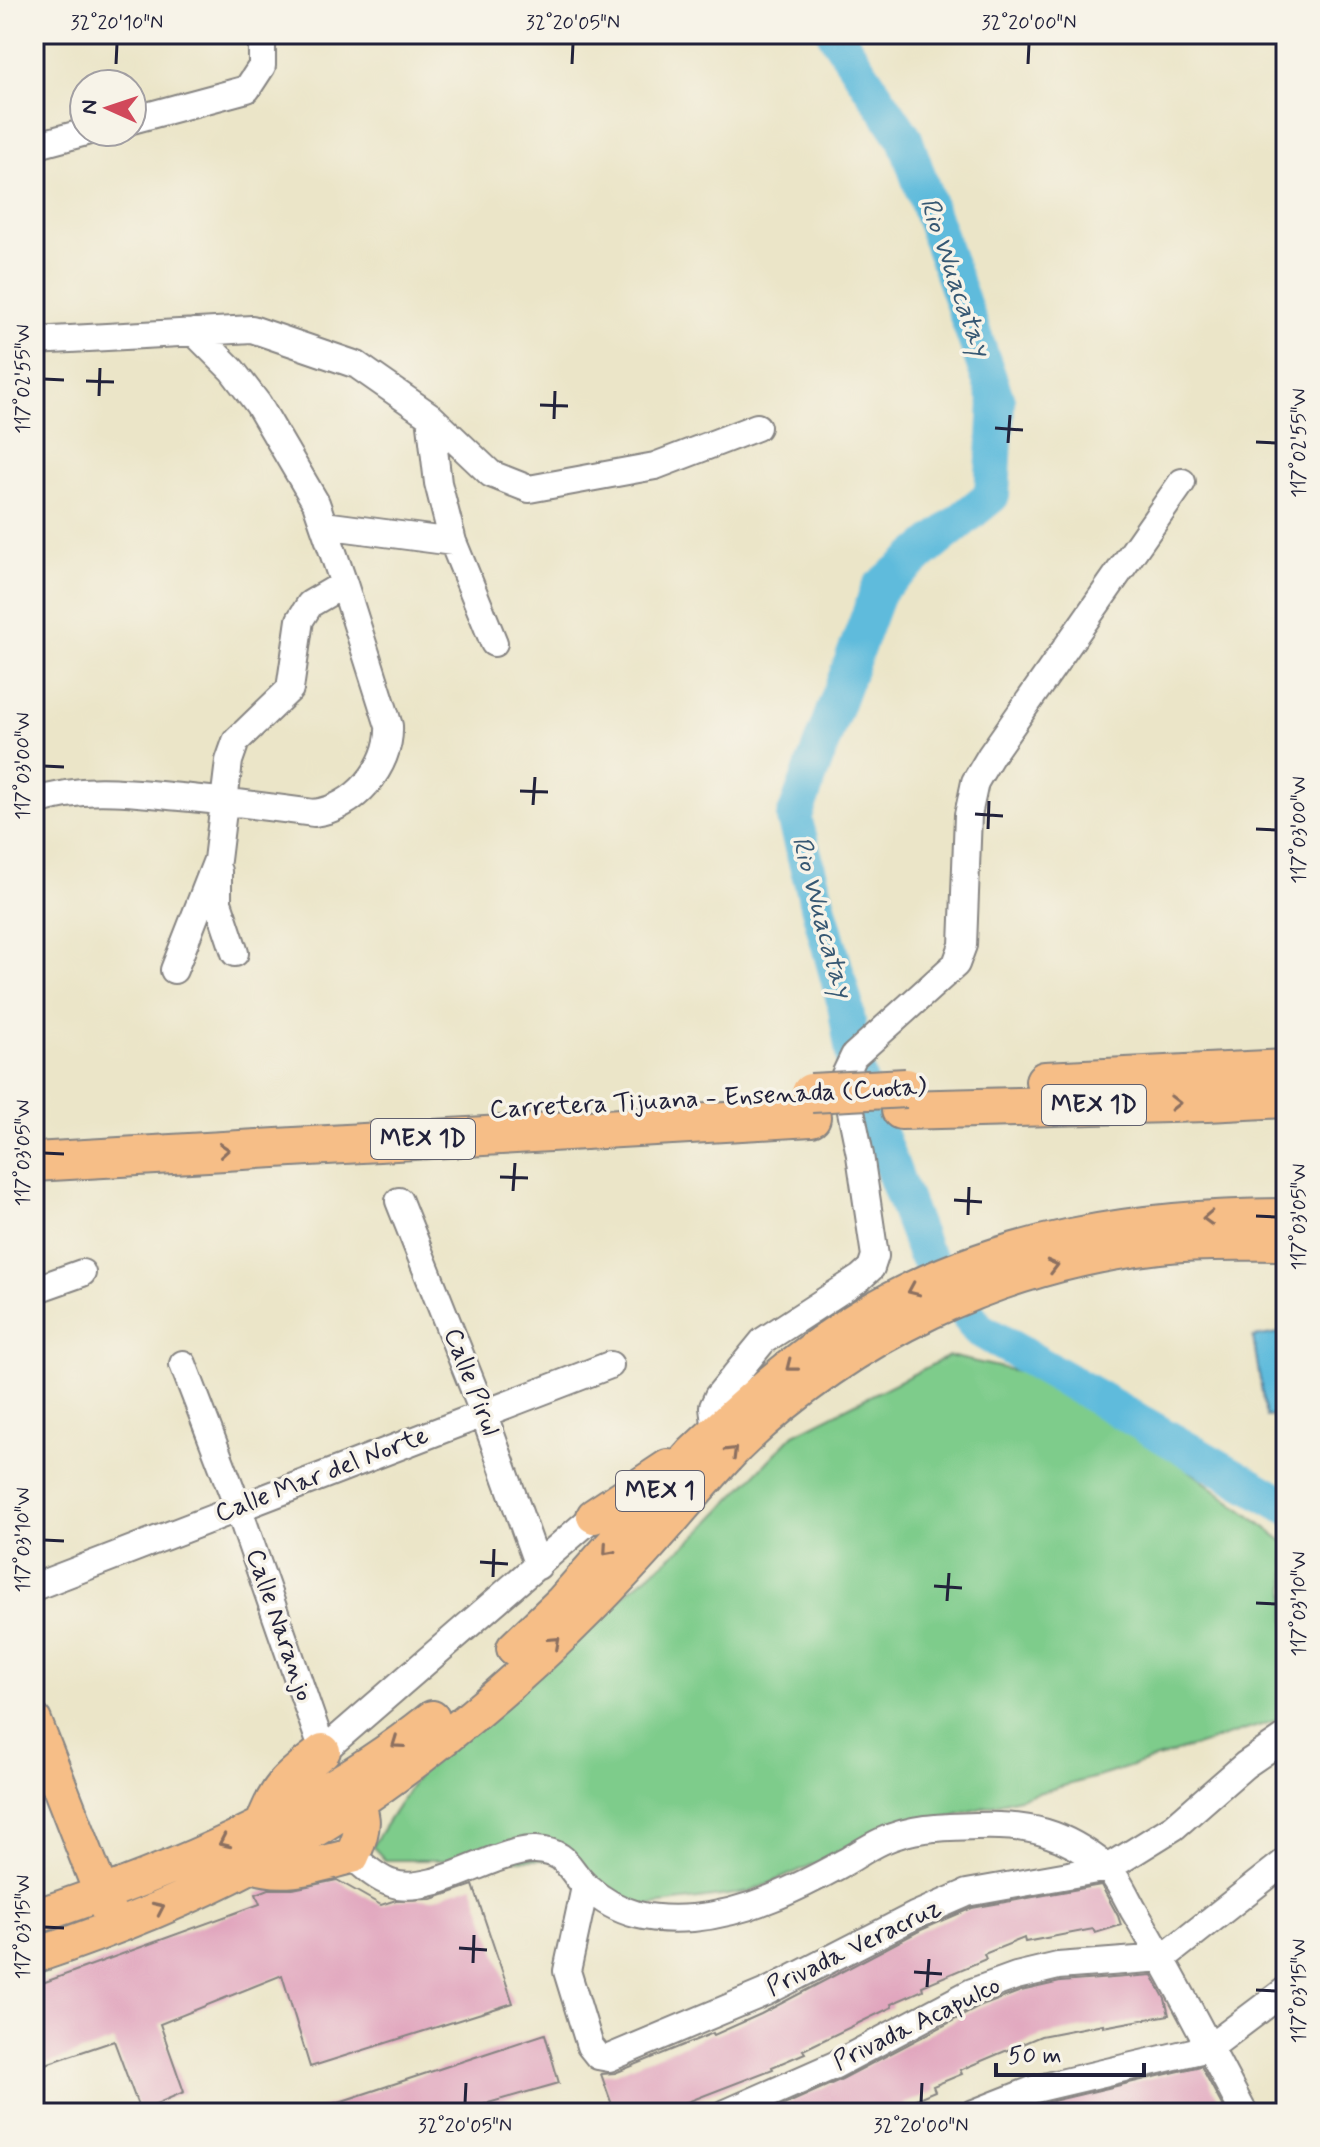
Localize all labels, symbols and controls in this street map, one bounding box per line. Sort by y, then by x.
text: 32°20'10"N [71,10,163,37]
text: 32°20'05"N [526,10,620,37]
text: 32°20'00"N [981,10,1077,37]
north arrow [68,68,148,148]
text: N [76,99,104,115]
water label: Rio Wuacatay [910,193,999,363]
text: 117°02'55"W [10,324,37,434]
text: 117°02'55"W [1286,388,1313,498]
text: 117°03'00"W [10,712,37,820]
text: 117°03'00"W [1286,776,1313,884]
water label: Rio Wuacatay [782,832,861,1003]
street label: Carretera Tijuana - Ensenada (Cuota) [489,1071,927,1127]
road number: MEX 1D [1042,1085,1146,1125]
one-way arrow [1169,1095,1182,1112]
text: 117°03'05"W [10,1100,37,1206]
road number: MEX 1D [371,1119,475,1159]
one-way arrow [218,1142,231,1159]
text: 117°03'05"W [1286,1164,1313,1270]
one-way arrow [1201,1209,1214,1227]
one-way arrow [1045,1259,1059,1276]
one-way arrow [907,1280,921,1296]
street label: Calle Pirul [435,1323,507,1441]
one-way arrow [785,1356,800,1370]
street label: Calle Mar del Norte [211,1419,433,1531]
one-way arrow [723,1447,737,1461]
road number: MEX 1 [616,1471,704,1511]
text: 117°03'10"W [10,1487,37,1593]
one-way arrow [604,1541,618,1556]
street label: Calle Naranjo [237,1544,321,1706]
text: 117°03'10"W [1286,1551,1313,1657]
one-way arrow [545,1638,560,1652]
one-way arrow [392,1733,406,1748]
one-way arrow [217,1832,232,1848]
text: 117°03'15"W [10,1875,37,1979]
street label: Privada Veracruz [761,1891,947,2005]
one-way arrow [151,1902,165,1918]
text: 117°03'15"W [1286,1939,1313,2043]
street label: Privada Acapulco [828,1969,1006,2079]
scale bar [996,2027,1144,2077]
text: 50 m [1008,2041,1062,2072]
text: 32°20'05"N [418,2113,512,2140]
text: 32°20'00"N [873,2113,969,2140]

